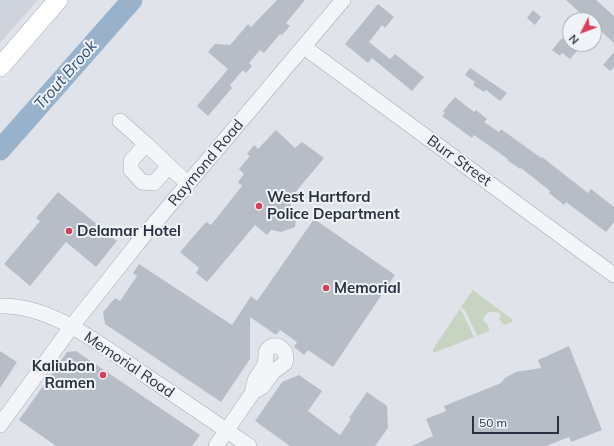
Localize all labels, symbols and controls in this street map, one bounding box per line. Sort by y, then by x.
north arrow [562,12,602,52]
text: N [566,32,582,47]
water label: Trout Brook [31,36,101,114]
street label: Raymond Road [165,116,247,210]
street label: Burr Street [423,132,495,190]
place label: West Hartford Police Department [267,188,400,223]
marker: West Hartford Police Department [254,201,264,211]
place label: Delamar Hotel [77,222,181,240]
marker: Delamar Hotel [64,226,74,236]
place label: Memorial [334,279,401,297]
marker: Memorial [321,283,331,293]
street label: Memorial Road [80,328,178,402]
place label: Kaliubon Ramen [32,357,95,392]
marker: Kaliubon Ramen [98,370,108,380]
scale bar [474,408,561,434]
text: 50 m [479,415,507,430]

